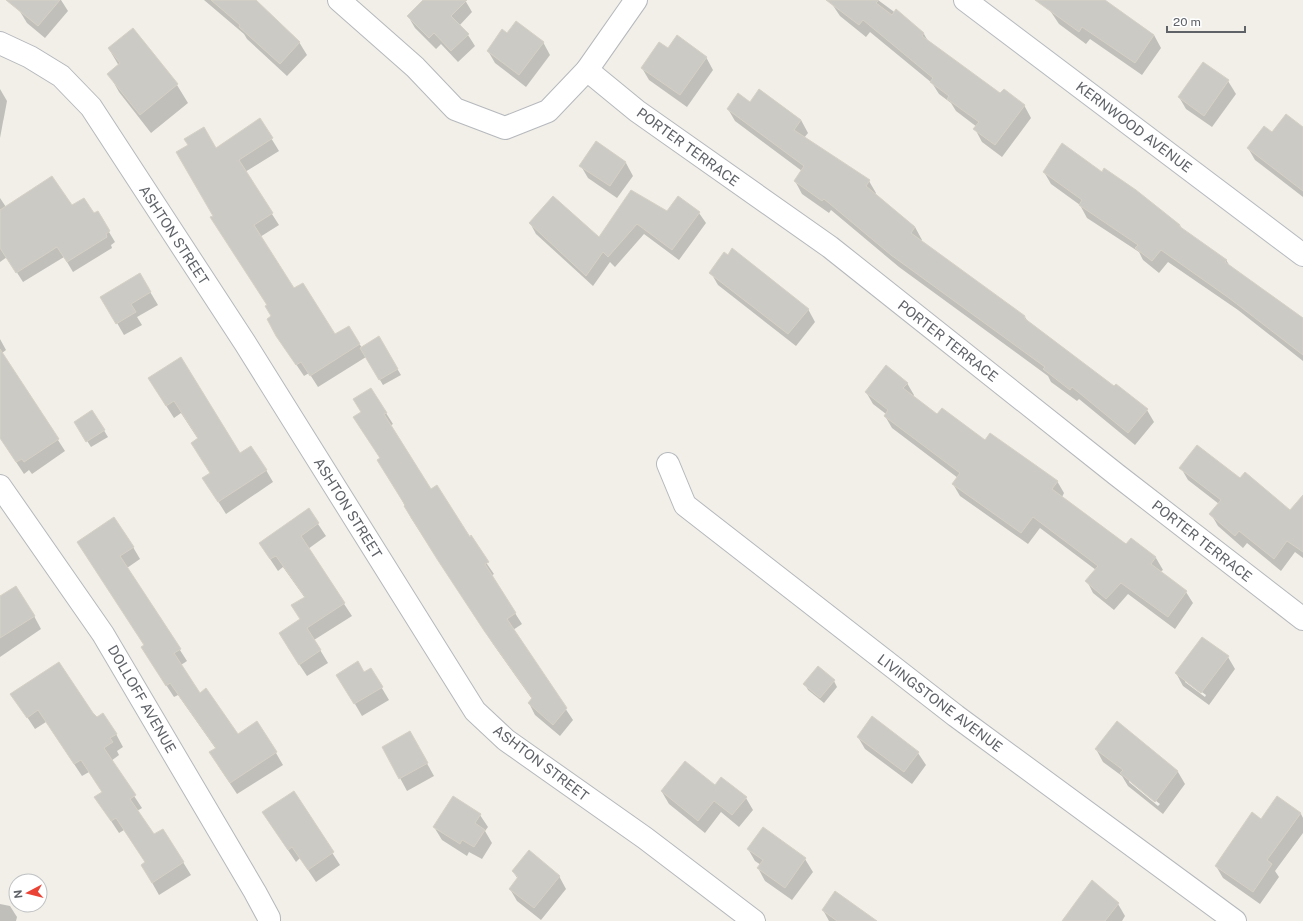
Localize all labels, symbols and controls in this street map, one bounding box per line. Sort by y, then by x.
scale bar [1167,8,1245,34]
text: 20 m [1173,15,1201,29]
street label: KERNWOOD AVENUE [1073,78,1195,176]
street label: PORTER TERRACE [634,105,742,189]
street label: ASHTON STREET [136,182,212,288]
street label: PORTER TERRACE [895,297,1001,385]
street label: ASHTON STREET [311,455,385,561]
street label: PORTER TERRACE [1149,497,1255,585]
street label: DOLLOFF AVENUE [105,642,179,756]
street label: LIVINGSTONE AVENUE [874,651,1006,755]
street label: ASHTON STREET [490,722,592,804]
north arrow [8,873,48,913]
text: N [12,889,25,899]

